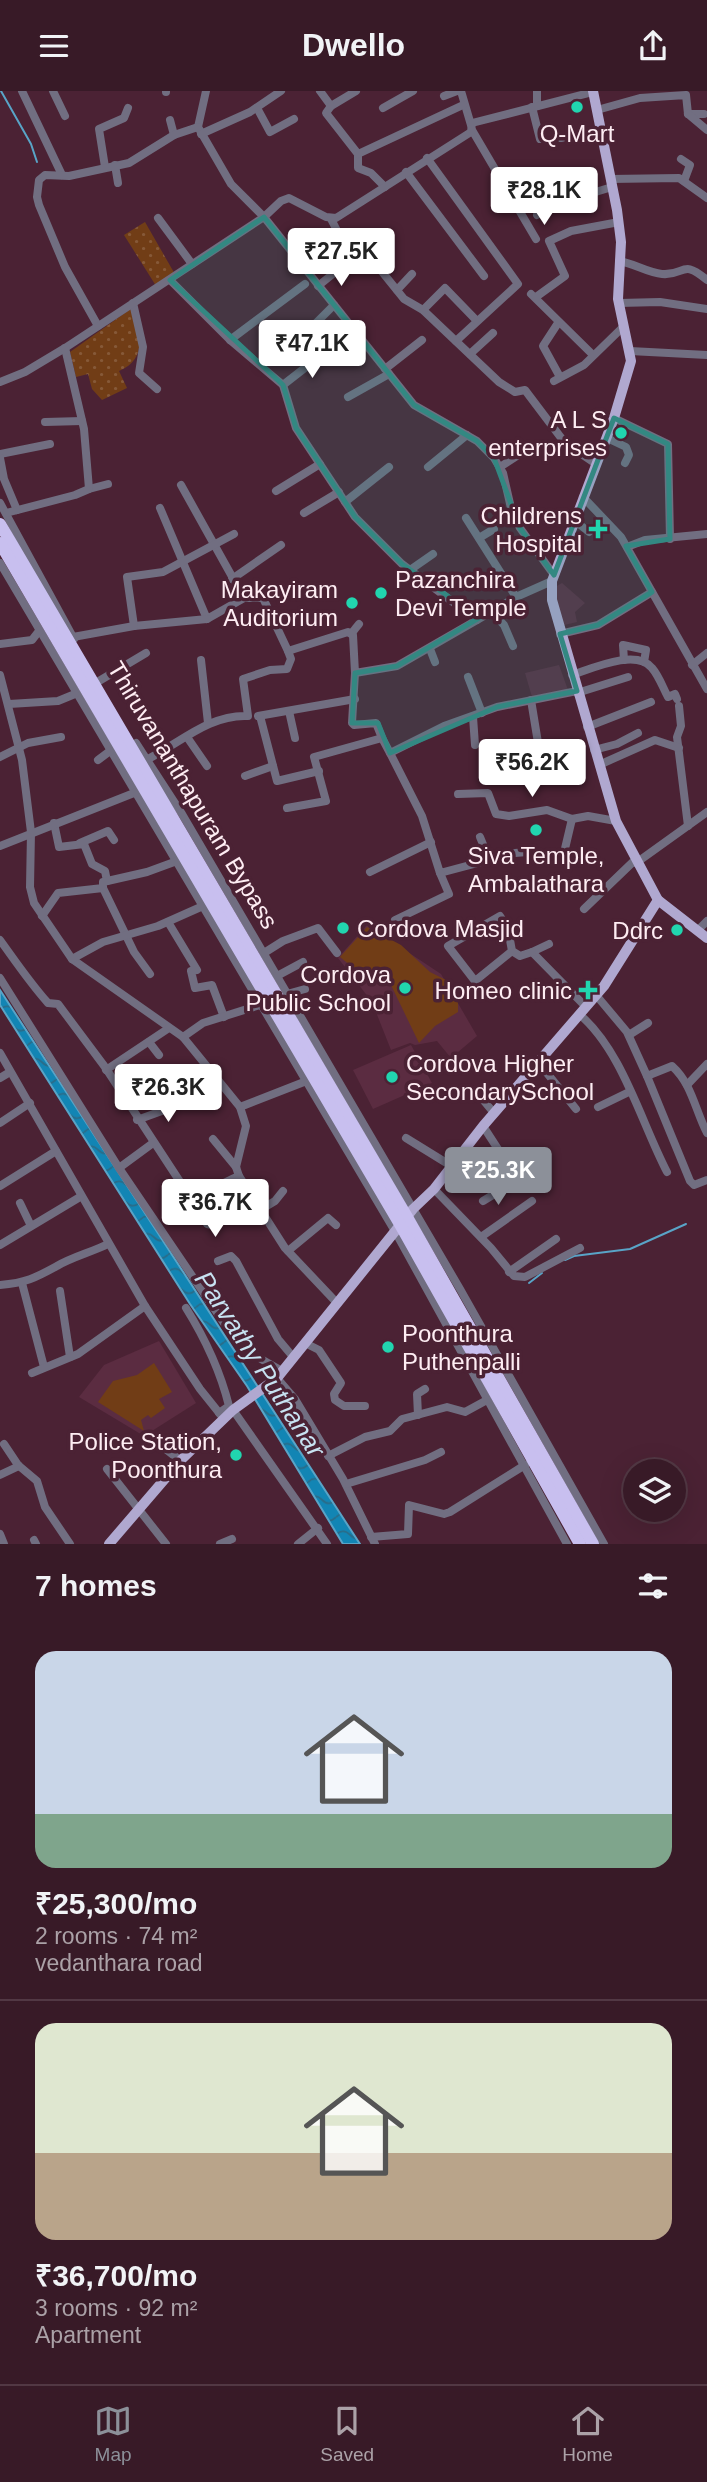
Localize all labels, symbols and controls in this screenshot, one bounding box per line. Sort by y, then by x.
icon: menu [35,27,73,65]
text: Dwello [302,27,405,63]
icon: share [634,27,672,65]
marker: Q-Mart [569,99,585,115]
place label: Q-Mart [540,120,615,147]
pin: ₹28.1K [487,167,601,227]
text: ₹28.1K [507,177,581,203]
pin: ₹27.5K [284,229,398,288]
text: ₹27.5K [304,238,378,264]
pin: ₹47.1K [255,321,369,380]
text: ₹47.1K [275,330,349,356]
place label: A L S enterprises [488,406,607,461]
marker: A L S enterprises [613,425,629,441]
place label: Childrens Hospital [481,502,582,557]
marker: Childrens Hospital [588,519,608,539]
place label: Pazanchira Devi Temple [395,566,527,621]
place label: Makayiram Auditorium [221,576,338,631]
marker: Pazanchira Devi Temple [373,585,389,601]
marker: Makayiram Auditorium [344,595,360,611]
street label: Thiruvananthapuram Bypass [102,657,284,933]
pin: ₹56.2K [475,739,589,799]
text: ₹56.2K [495,749,569,775]
marker: Siva Temple, Ambalathara [528,822,544,838]
place label: Siva Temple, Ambalathara [468,842,605,897]
place label: Cordova Masjid [357,915,524,942]
place label: Ddrc [612,917,663,944]
marker: Cordova Masjid [335,920,351,936]
marker: Ddrc [669,922,685,938]
place label: Cordova Public School [246,961,392,1016]
place label: Homeo clinic [435,977,572,1004]
marker: Cordova Public School [397,980,413,996]
marker: Homeo clinic [578,980,598,1000]
place label: Cordova Higher SecondarySchool [406,1050,594,1105]
pin: ₹26.3K [111,1065,225,1124]
marker: Cordova Higher SecondarySchool [384,1069,400,1085]
text: ₹26.3K [131,1074,205,1100]
pin: ₹25.3K [441,1147,555,1207]
text: ₹25.3K [461,1157,535,1183]
pin: ₹36.7K [158,1179,272,1239]
text: ₹36.7K [178,1189,252,1215]
water label: Parvathy Puthanar [189,1266,332,1464]
place label: Poonthura Puthenpalli [402,1320,521,1375]
marker: Poonthura Puthenpalli [380,1339,396,1355]
place label: Police Station, Poonthura [69,1428,223,1483]
marker: Police Station, Poonthura [228,1447,244,1463]
map controls [623,1459,686,1522]
button: layers [623,1459,686,1522]
icon: filters [634,1567,672,1605]
text: 7 homes [35,1569,157,1602]
icon: home [291,1696,417,1822]
text: ₹25,300/mo [35,1887,197,1920]
text: 2 rooms · 74 m² [35,1923,197,1949]
text: vedanthara road [35,1950,203,1976]
icon: home [291,2068,417,2194]
text: ₹36,700/mo [35,2259,197,2292]
text: 3 rooms · 92 m² [35,2295,197,2321]
text: Apartment [35,2322,141,2348]
tab: Map [94,2402,132,2466]
tab: Saved [320,2402,374,2466]
tab: Home [562,2402,613,2466]

